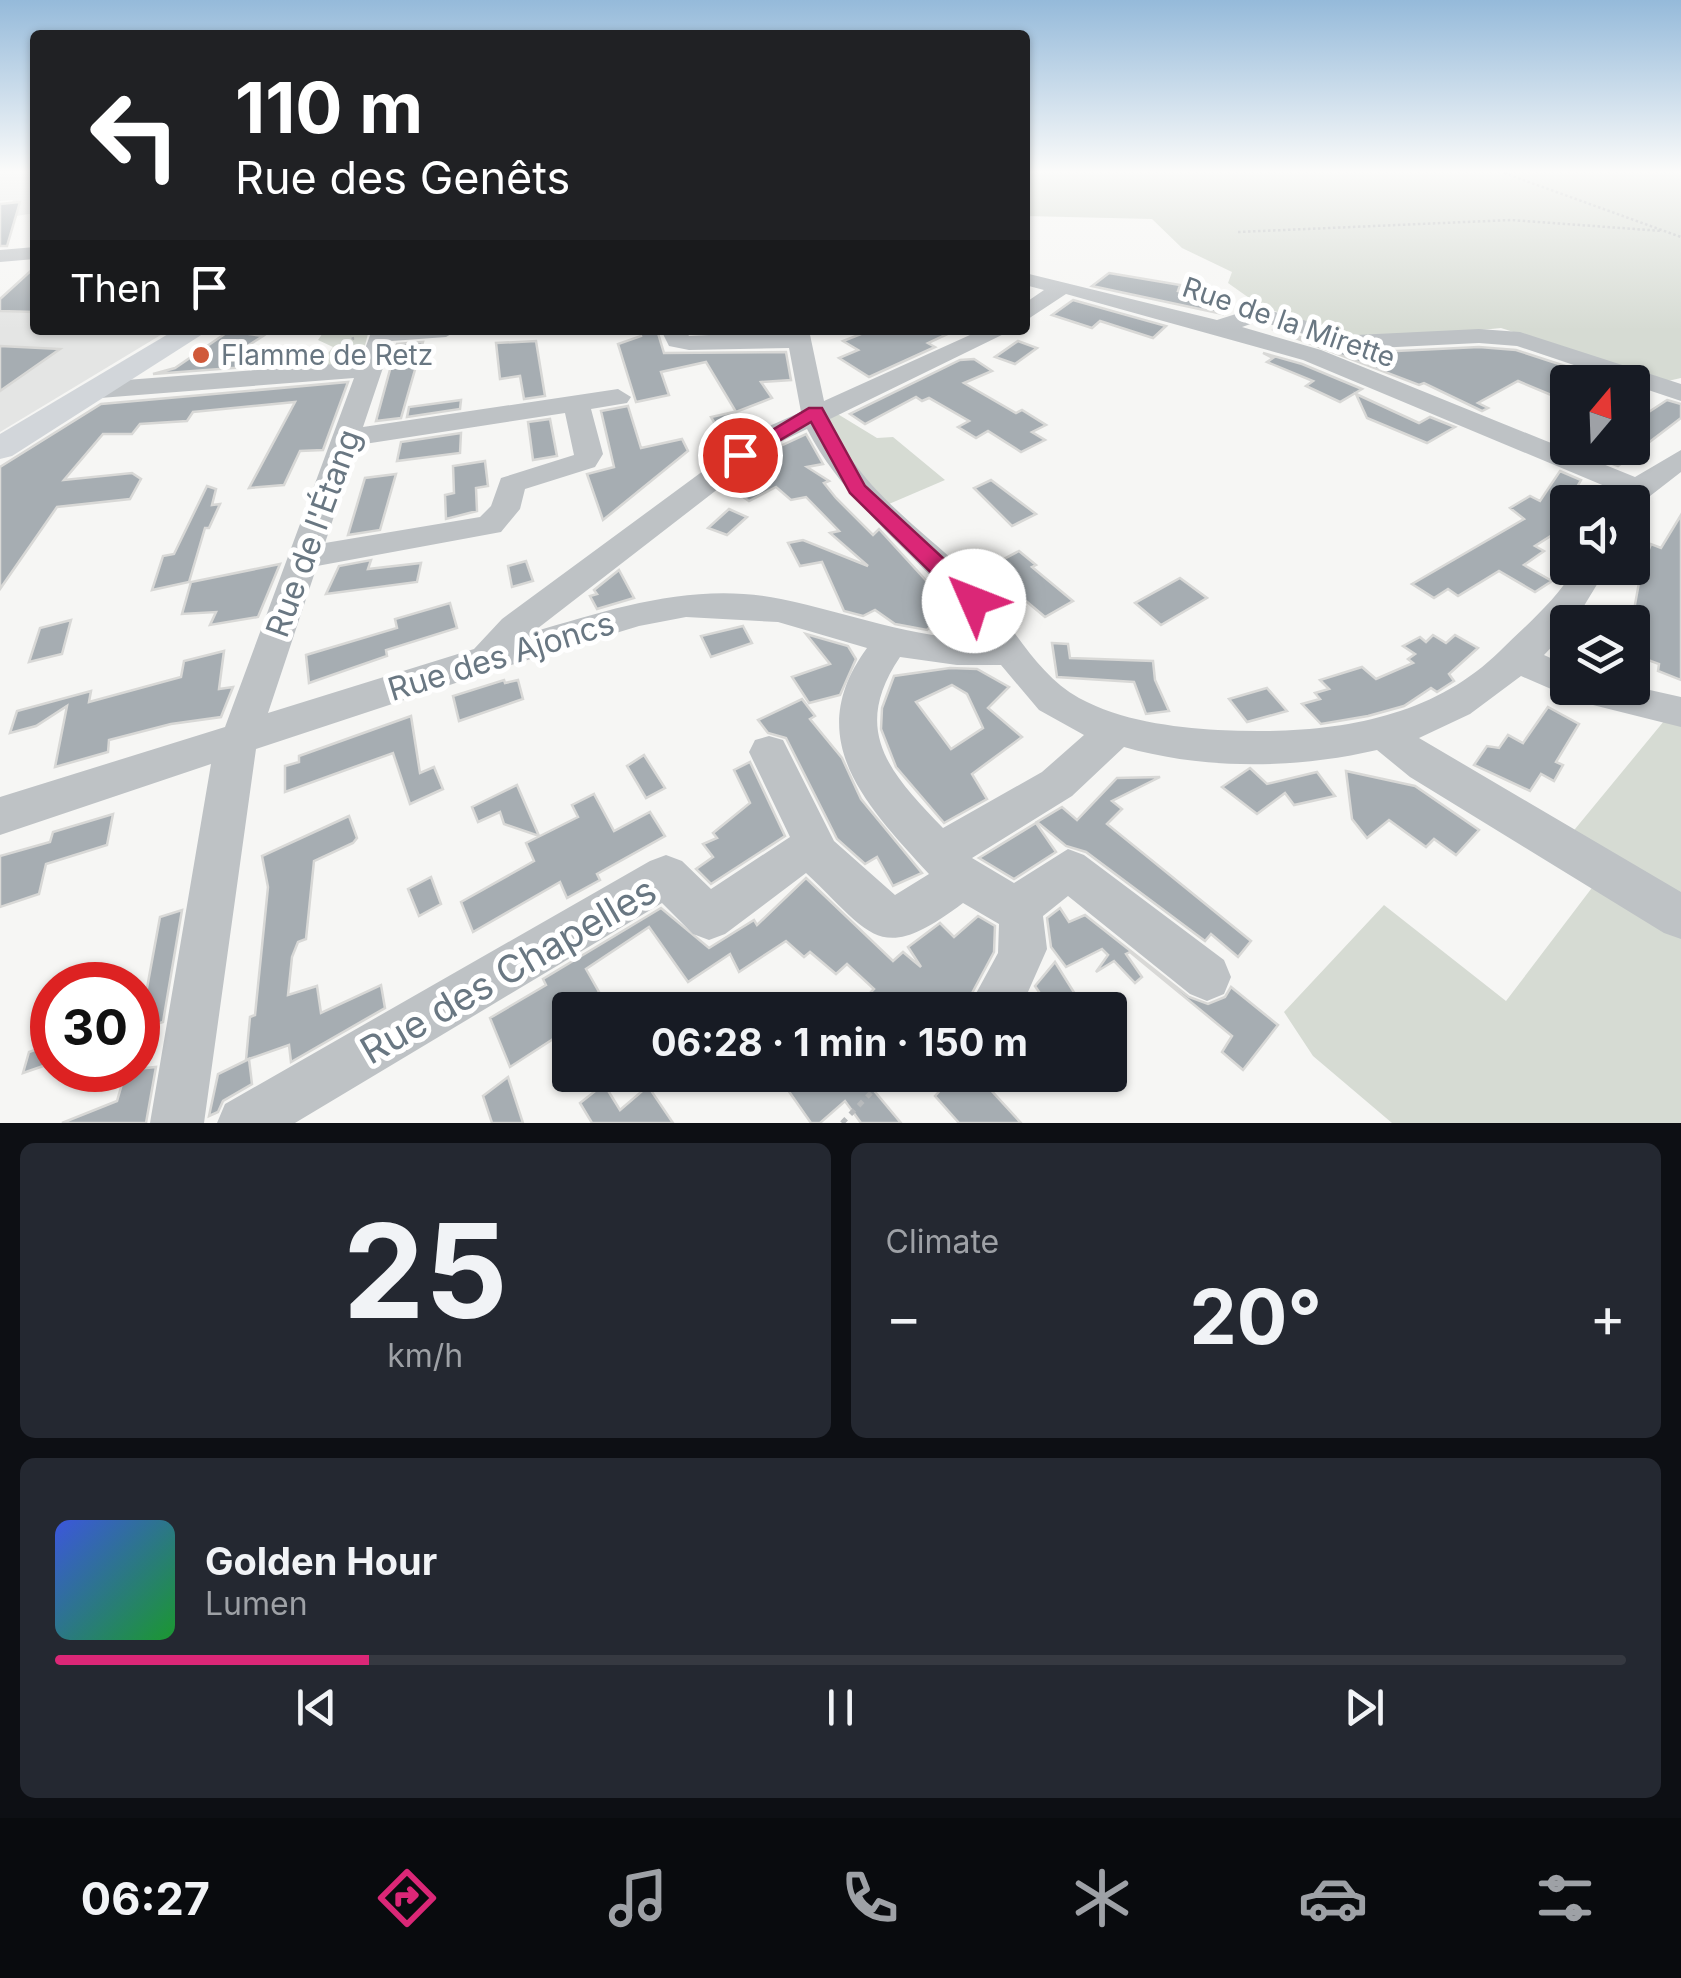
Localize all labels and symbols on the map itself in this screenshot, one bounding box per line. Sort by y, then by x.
street label: Rue de la Mirette [1178,270,1400,374]
place label: Flamme de Retz [221,338,433,372]
marker: Flamme de Retz [190,344,212,366]
north arrow [1550,365,1650,465]
pin [698,413,783,498]
street label: Rue de l'Étang [257,424,369,642]
position arrow [922,549,1026,653]
street label: Rue des Ajoncs [383,603,619,709]
street label: Rue des Chapelles [352,867,664,1073]
speed limit sign: 30 [30,962,160,1092]

